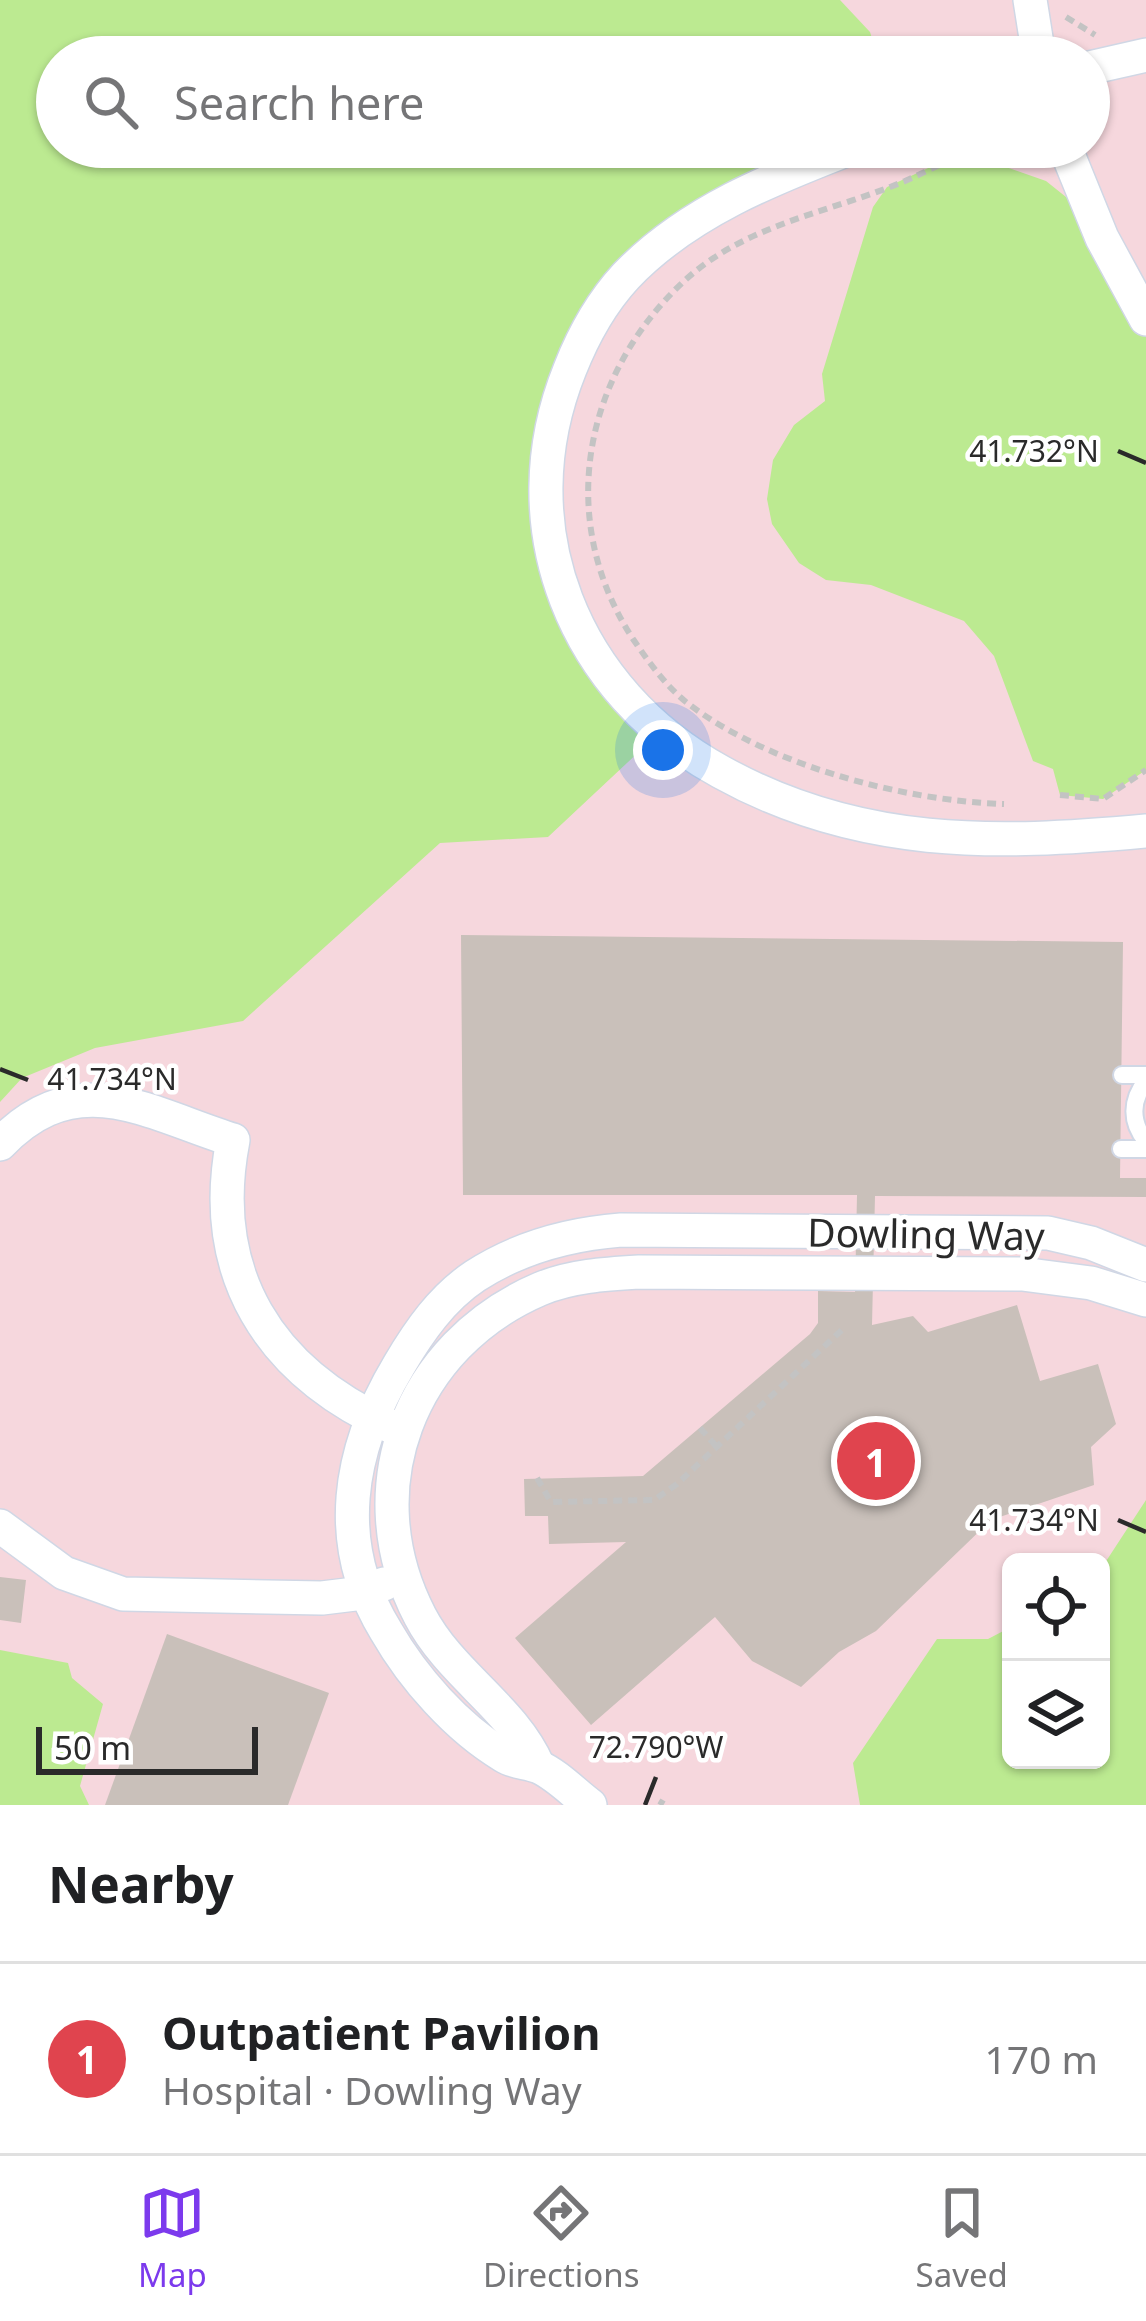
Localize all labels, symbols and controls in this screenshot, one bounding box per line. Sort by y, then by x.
search box [36,36,1110,168]
icon: search [78,69,144,135]
text: Search here [174,72,424,133]
text: 41.732°N [969,430,1099,471]
your location [633,720,693,780]
text: 41.734°N [47,1058,177,1099]
street label: Dowling Way [807,1204,1045,1262]
pin: 1 [837,1416,915,1506]
text: 41.734°N [969,1499,1099,1540]
map controls [1002,1553,1110,1769]
button: locate [1002,1553,1110,1661]
button: layers [1002,1661,1110,1769]
scale bar [36,1721,258,1774]
text: 50 m [54,1725,131,1770]
text: 72.790°W [589,1726,723,1767]
text: Nearby [48,1848,234,1918]
text: Outpatient Pavilion [162,2002,600,2063]
text: 1 [76,2032,98,2085]
text: 170 m [984,2032,1098,2085]
text: Hospital · Dowling Way [162,2063,582,2116]
tab: Map [138,2180,207,2297]
tab: Directions [483,2180,640,2297]
tab: Saved [916,2180,1008,2297]

